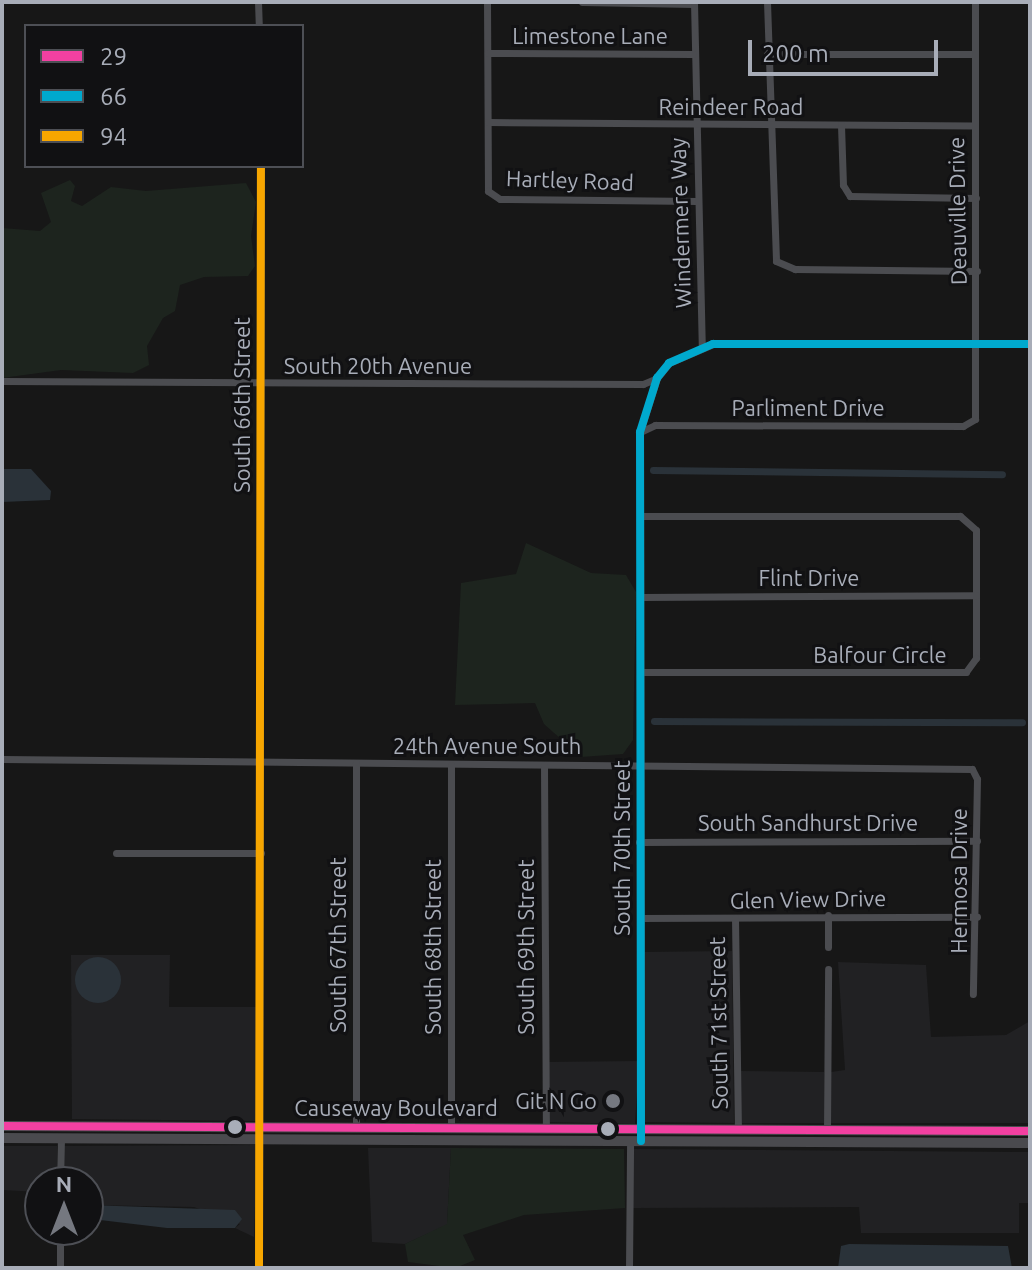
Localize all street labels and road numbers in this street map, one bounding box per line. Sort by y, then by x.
street label: Limestone Lane [512,23,668,49]
street label: Reindeer Road [659,94,803,120]
street label: Windermere Way [664,137,696,309]
street label: Deauville Drive [943,137,971,285]
street label: Hartley Road [506,165,634,195]
street label: South 66th Street [229,317,255,493]
street label: South 20th Avenue [284,353,472,379]
street label: Parliment Drive [731,395,885,421]
street label: Flint Drive [759,565,859,591]
street label: Balfour Circle [813,642,947,668]
street label: 24th Avenue South [393,733,581,759]
street label: South 70th Street [609,760,635,936]
street label: Hermosa Drive [946,808,972,954]
street label: South Sandhurst Drive [698,810,918,836]
street label: South 67th Street [325,857,351,1033]
street label: South 68th Street [420,859,446,1035]
street label: South 69th Street [513,859,539,1035]
street label: Glen View Drive [730,884,886,914]
street label: South 71st Street [703,936,733,1110]
street label: Causeway Boulevard [294,1095,498,1121]

